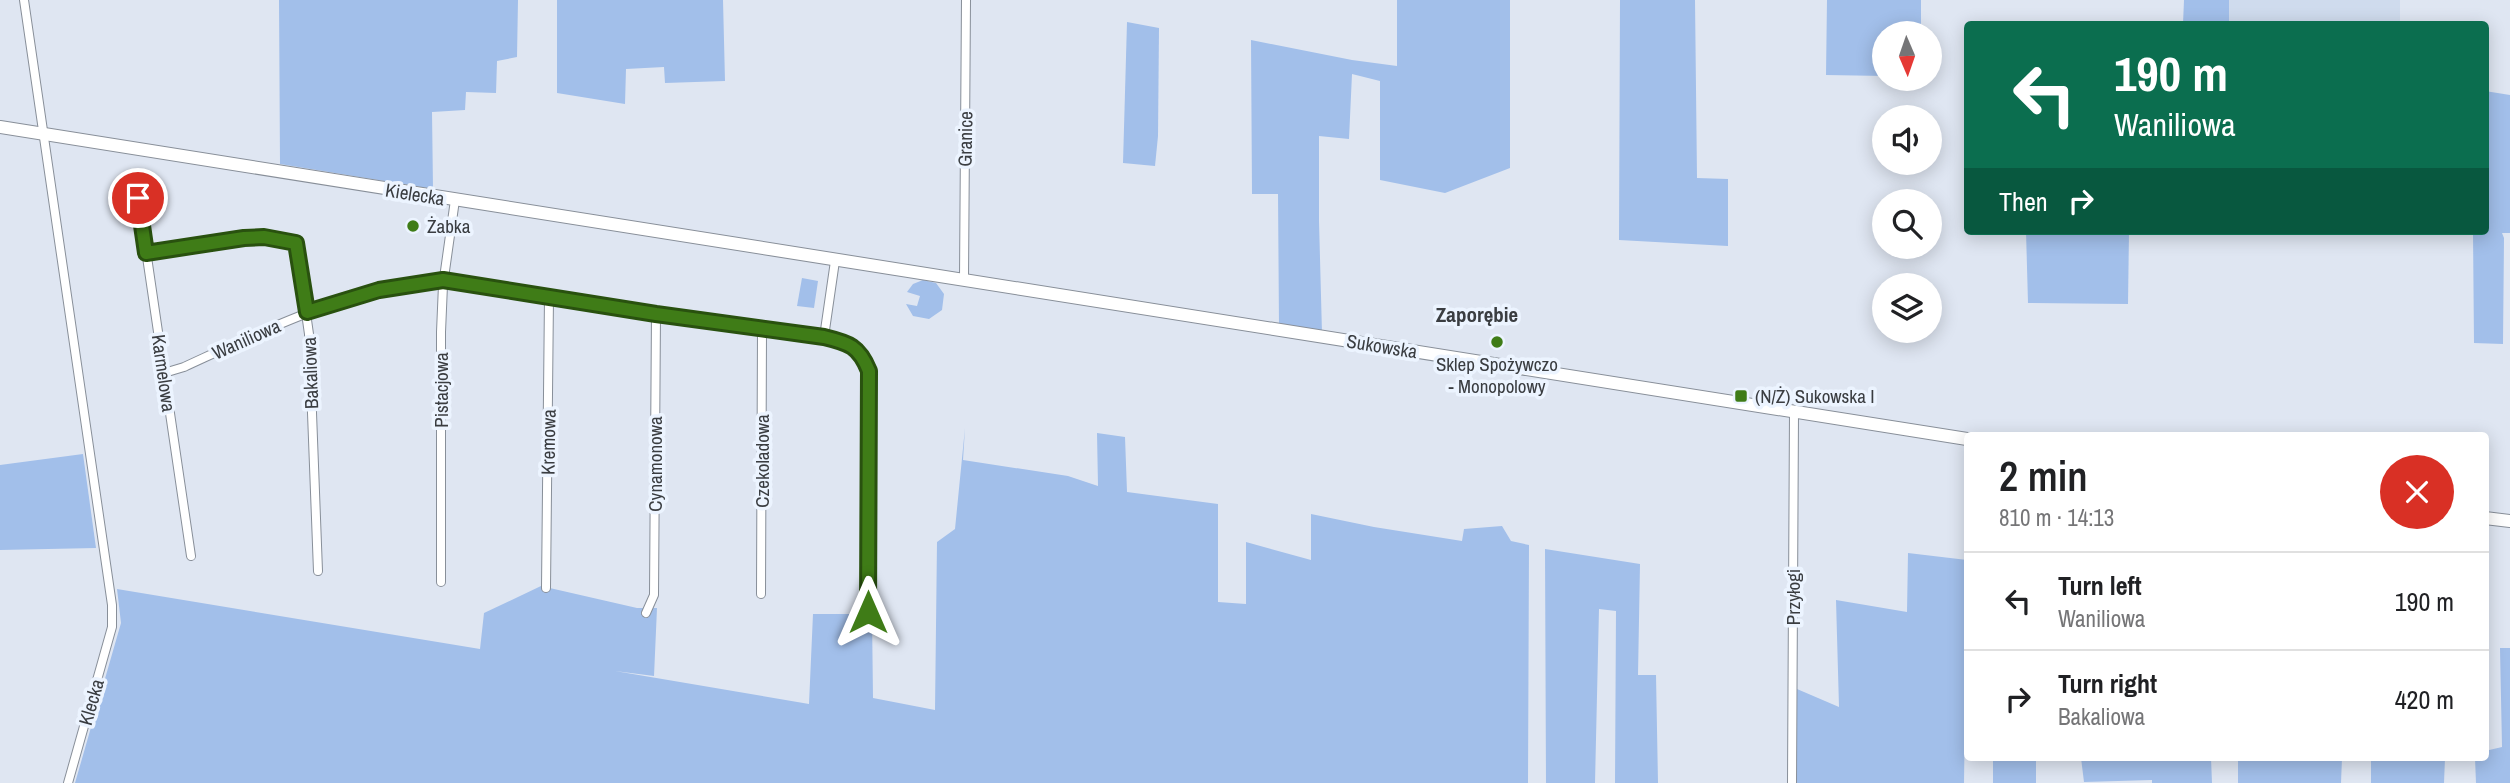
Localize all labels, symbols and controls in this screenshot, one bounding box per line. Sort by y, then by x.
north arrow [1872,21,1942,91]
map controls [1872,21,1942,343]
text: 190 m [2114,40,2228,106]
icon: left [1999,49,2090,140]
text: Waniliowa [2114,103,2236,146]
button: sound [1872,105,1942,175]
street label: Granice [952,111,978,167]
pin [108,168,168,228]
street label: Kielecka [383,176,447,212]
icon: arrive [119,179,157,217]
icon: right [2062,182,2100,220]
text: Then [1999,184,2048,219]
button: search [1872,189,1942,259]
place label: Żabka [427,213,471,239]
marker: Żabka [405,218,421,234]
button: layers [1872,273,1942,343]
district label: Zaporębie [1436,300,1518,329]
street label: Waniliowa [208,312,285,366]
street label: Sukowska [1345,328,1419,364]
street label: Karmelowa [146,333,182,414]
marker: Sklep Spożywczo - Monopolowy [1489,334,1505,350]
street label: Bakaliowa [296,336,324,409]
place label: Sklep Spożywczo - Monopolowy [1436,351,1558,399]
street label: Pistacjowa [428,352,454,428]
place label: (N/Ż) Sukowska I [1755,383,1874,409]
marker: (N/Ż) Sukowska I [1733,388,1749,404]
street label: Kremowa [534,409,562,475]
street label: Czekoladowa [749,414,775,508]
street label: Cynamonowa [642,416,668,512]
text: 2 min [1999,448,2088,504]
button: close [2380,455,2454,529]
text: 810 m · 14:13 [1999,502,2114,533]
text: Turn left [2058,568,2142,603]
street label: Przyłogi [1780,569,1806,625]
position arrow [831,575,905,649]
icon: left [1999,582,2037,620]
text: 190 m [2395,584,2454,619]
text: Waniliowa [2058,603,2145,634]
text: Turn right [2058,666,2157,701]
street label: Klecka [72,676,110,728]
icon: right [1999,680,2037,718]
text: 420 m [2395,682,2454,717]
text: Bakaliowa [2058,701,2145,732]

